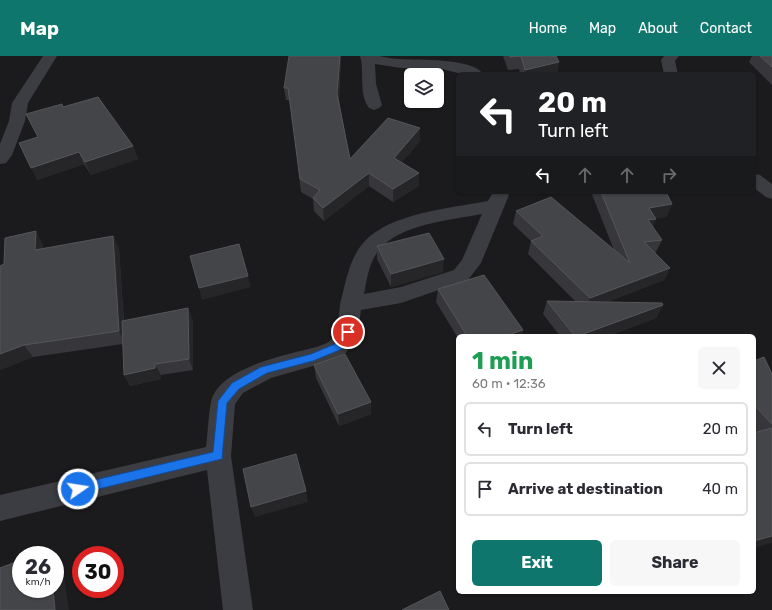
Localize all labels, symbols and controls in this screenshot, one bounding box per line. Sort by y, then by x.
text: Map [20,17,59,40]
text: Home [529,20,567,37]
text: Map [589,20,616,37]
text: About [638,20,678,37]
text: Contact [700,20,752,37]
map controls [404,68,444,108]
button: layers [404,68,444,108]
text: 20 m [538,86,607,119]
icon: left [472,88,524,140]
text: Turn left [538,120,608,142]
icon: left [532,164,554,186]
icon: ahead [574,164,596,186]
icon: ahead [616,164,638,186]
icon: right [658,164,680,186]
pin [331,315,365,349]
icon: arrive [337,321,359,343]
text: 1 min [472,347,533,375]
button: close [698,347,740,389]
text: 60 m · 12:36 [472,376,546,391]
icon: left [474,418,496,440]
text: Turn left [508,420,573,438]
text: 20 m [703,420,738,438]
position arrow [57,468,99,510]
icon: arrive [474,478,496,500]
text: Arrive at destination [508,480,663,498]
text: 40 m [702,480,738,498]
button: Exit [472,540,602,586]
button: Share [610,540,740,586]
speed limit sign: 30 [72,546,124,598]
text: 26 [25,555,51,579]
text: km/h [26,576,50,588]

